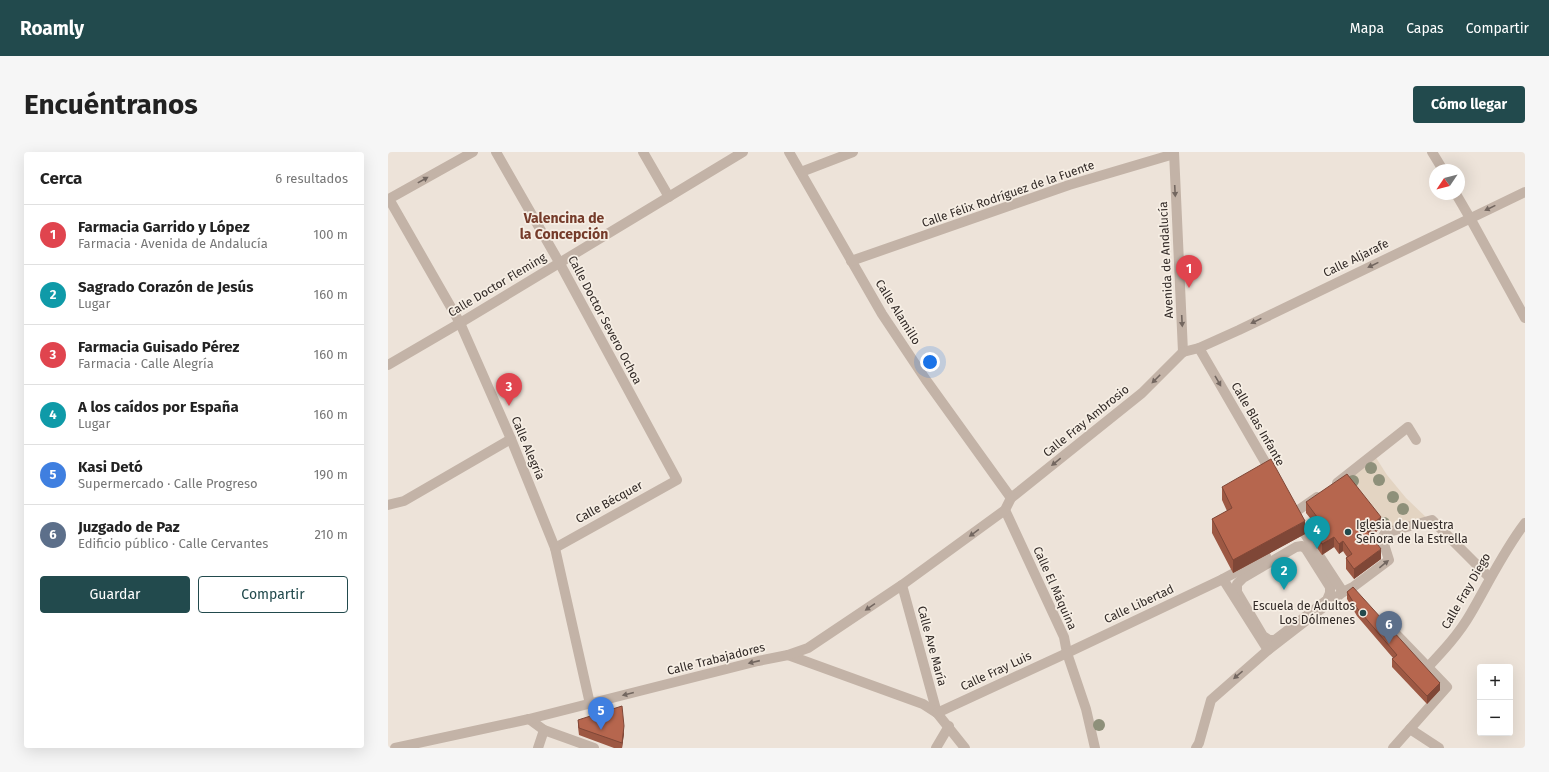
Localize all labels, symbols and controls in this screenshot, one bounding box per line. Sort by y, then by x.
text: Roamly [20,17,84,40]
text: Mapa [1350,20,1384,37]
text: Capas [1406,20,1444,37]
text: Compartir [1466,20,1529,37]
button: Cómo llegar [1413,86,1525,123]
text: Encuéntranos [24,88,198,121]
street label: Calle Félix Rodríguez de la Fuente [920,158,1096,230]
north arrow [1429,164,1465,200]
text: Cerca [40,168,82,189]
text: 6 resultados [275,171,348,186]
one-way arrow [417,177,429,183]
one-way arrow [1172,185,1179,197]
street label: Avenida de Andalucía [1156,201,1176,319]
one-way arrow [1484,205,1495,211]
district label: Valencina de la Concepción [520,210,608,243]
text: Farmacia Garrido y López [78,218,250,236]
text: 1 [50,227,56,242]
text: 100 m [313,227,348,242]
text: Farmacia · Avenida de Andalucía [78,236,268,251]
street label: Calle Aljarafe [1321,236,1391,280]
street label: Calle Doctor Fleming [445,250,549,320]
street label: Calle Doctor Severo Ochoa [565,253,645,387]
pin: 1 [1176,255,1202,288]
one-way arrow [1367,262,1378,268]
street label: Calle Alamillo [872,277,924,347]
text: Sagrado Corazón de Jesús [78,278,253,296]
text: 2 [50,287,56,302]
text: 160 m [314,287,348,302]
text: Lugar [78,296,110,311]
one-way arrow [1179,315,1185,328]
one-way arrow [1250,318,1261,324]
text: Farmacia Guisado Pérez [78,338,239,356]
text: 3 [50,347,56,362]
text: 160 m [314,347,348,362]
your location [920,352,940,372]
text: Farmacia · Calle Alegría [78,356,214,371]
pin: 3 [496,373,522,406]
one-way arrow [1151,374,1161,384]
one-way arrow [1215,376,1222,387]
street label: Calle Blas Infante [1228,380,1288,468]
street label: Calle Fray Ambrosio [1040,382,1132,460]
text: A los caídos por España [78,398,239,416]
text: 4 [49,407,57,422]
text: 160 m [314,407,348,422]
street label: Calle Alegría [508,414,548,482]
text: Lugar [78,416,110,431]
text: Kasi Detó [78,458,143,476]
one-way arrow [1050,458,1061,467]
text: 5 [50,467,56,482]
text: 190 m [314,467,348,482]
text: Supermercado · Calle Progreso [78,476,258,491]
street label: Calle Bécquer [573,478,645,526]
pin: 4 [1304,516,1330,549]
text: Juzgado de Paz [78,518,180,536]
place label: Iglesia de Nuestra Señora de la Estrella [1356,518,1468,546]
text: 6 [49,527,57,542]
text: 210 m [314,527,348,542]
marker: Iglesia de Nuestra Señora de la Estrella [1343,527,1353,537]
one-way arrow [968,529,979,537]
text: Edificio público · Calle Cervantes [78,536,268,551]
street label: Calle El Máquina [1030,544,1080,632]
street label: Calle Fray Diego [1439,550,1493,632]
pin: 2 [1271,557,1297,590]
one-way arrow [1378,559,1389,568]
button: Guardar [40,576,190,613]
button: Compartir [198,576,348,613]
street label: Calle Libertad [1102,582,1176,626]
place label: Escuela de Adultos Los Dólmenes [1253,599,1355,627]
one-way arrow [865,603,875,611]
street label: Calle Ave María [915,604,949,688]
marker: Escuela de Adultos Los Dólmenes [1358,608,1368,618]
pin: 6 [1376,611,1402,644]
street label: Calle Trabajadores [666,640,767,678]
street label: Calle Fray Luis [958,648,1034,694]
one-way arrow [748,660,760,666]
map controls [1477,664,1513,736]
button: + [1477,664,1513,700]
one-way arrow [1233,671,1244,679]
one-way arrow [622,691,634,697]
pin: 5 [588,697,614,730]
button: − [1477,700,1513,736]

